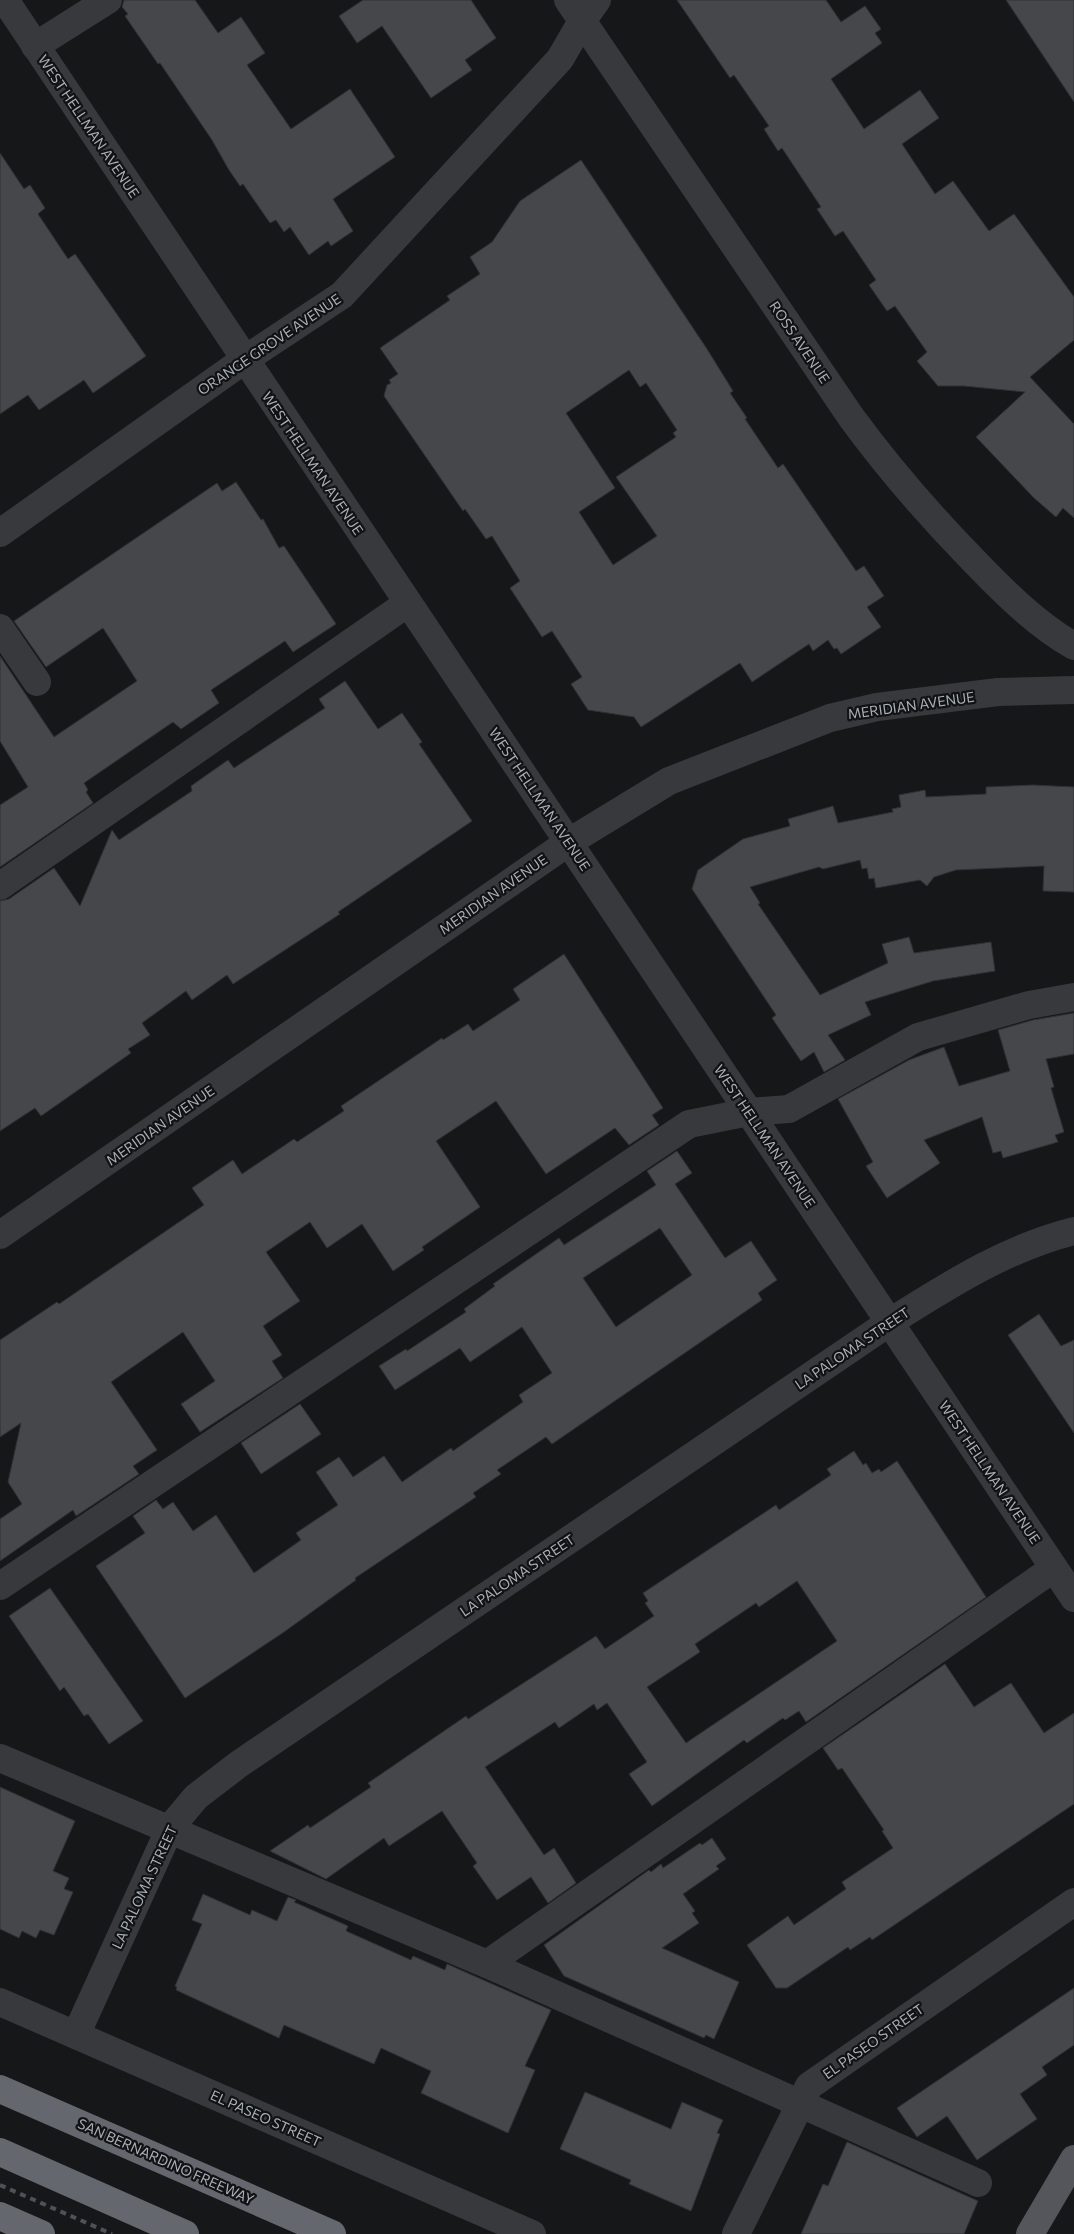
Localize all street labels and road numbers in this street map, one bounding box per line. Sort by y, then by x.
street label: WEST HELLMAN AVENUE [35,51,143,201]
street label: ORANGE GROVE AVENUE [194,290,344,398]
street label: ROSS AVENUE [766,298,834,386]
street label: WEST HELLMAN AVENUE [259,388,367,538]
street label: MERIDIAN AVENUE [847,688,975,722]
street label: WEST HELLMAN AVENUE [486,724,594,874]
street label: MERIDIAN AVENUE [436,850,550,938]
street label: WEST HELLMAN AVENUE [711,1061,819,1211]
street label: MERIDIAN AVENUE [103,1081,217,1169]
street label: LA PALOMA STREET [791,1303,913,1393]
street label: WEST HELLMAN AVENUE [936,1397,1044,1547]
street label: LA PALOMA STREET [456,1530,578,1620]
street label: LA PALOMA STREET [108,1822,180,1952]
street label: EL PASEO STREET [819,2000,927,2082]
street label: EL PASEO STREET [208,2086,324,2150]
street label: SAN BERNARDINO FREEWAY [75,2114,257,2208]

